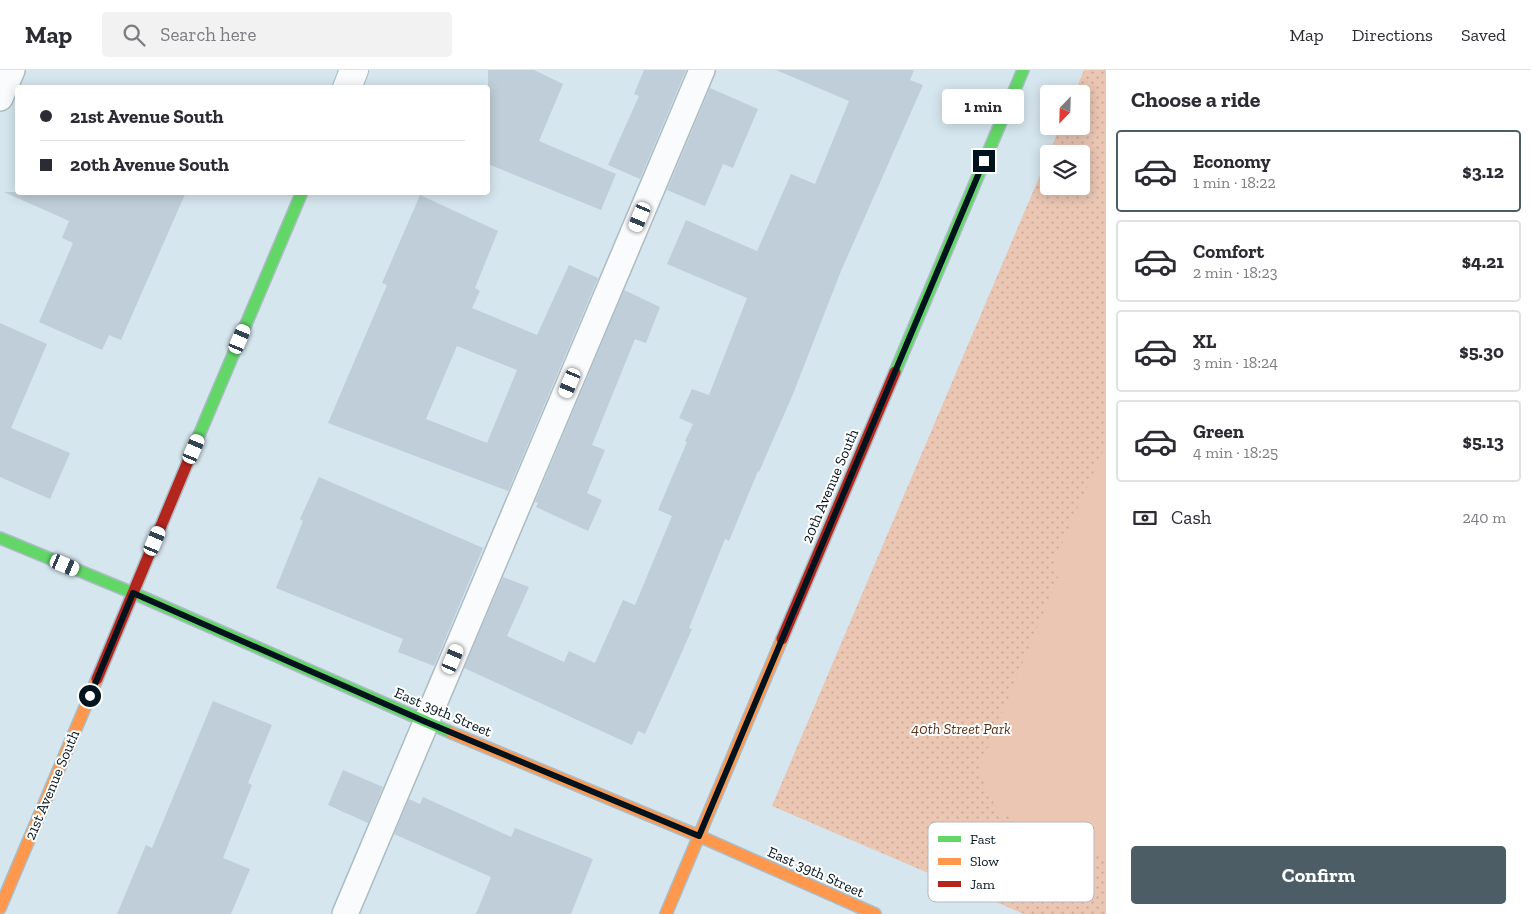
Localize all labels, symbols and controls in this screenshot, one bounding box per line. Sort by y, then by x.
search box [102,12,452,57]
text: Map [25,20,72,49]
icon: search [120,21,148,49]
text: Search here [160,23,257,46]
text: Map [1289,24,1324,46]
text: Directions [1352,24,1433,46]
text: Saved [1461,24,1506,46]
north arrow [1040,85,1090,135]
map controls [1040,85,1090,195]
text: Choose a ride [1131,86,1261,113]
callout: 1 min [943,88,1025,124]
text: 1 min [964,97,1002,116]
text: 21st Avenue South [70,105,224,128]
button: layers [1040,145,1090,195]
icon: car [1133,149,1178,194]
route end [973,150,995,172]
text: Economy [1193,150,1271,173]
text: 20th Avenue South [70,153,229,176]
text: $3.12 [1462,160,1504,183]
text: 1 min · 18:22 [1193,173,1276,192]
car [627,200,652,234]
icon: car [1133,239,1178,284]
text: Comfort [1193,240,1264,263]
text: $4.21 [1462,250,1504,273]
text: 2 min · 18:23 [1193,263,1278,282]
car [227,322,252,356]
icon: car [1133,329,1178,374]
text: XL [1193,330,1216,353]
text: $5.30 [1459,340,1504,363]
text: 3 min · 18:24 [1193,353,1278,372]
car [557,366,582,400]
icon: car [1133,419,1178,464]
text: Green [1193,420,1244,443]
street label: 20th Avenue South [798,426,862,546]
text: $5.13 [1463,430,1504,453]
car [181,432,206,466]
text: 4 min · 18:25 [1193,443,1278,462]
icon: cash [1131,504,1159,532]
text: Cash [1171,506,1211,529]
text: 240 m [1462,508,1506,527]
car [142,524,167,558]
car [48,552,81,578]
car [440,642,465,676]
street label: East 39th Street [392,683,495,741]
route start [79,685,101,707]
park label: 40th Street Park [911,720,1011,738]
street label: 21st Avenue South [21,727,83,843]
legend [928,822,1094,902]
text: Fast [970,831,997,848]
street label: East 39th Street [765,843,867,901]
button: Confirm [1131,846,1506,904]
text: Slow [970,853,999,870]
text: Jam [970,876,995,893]

